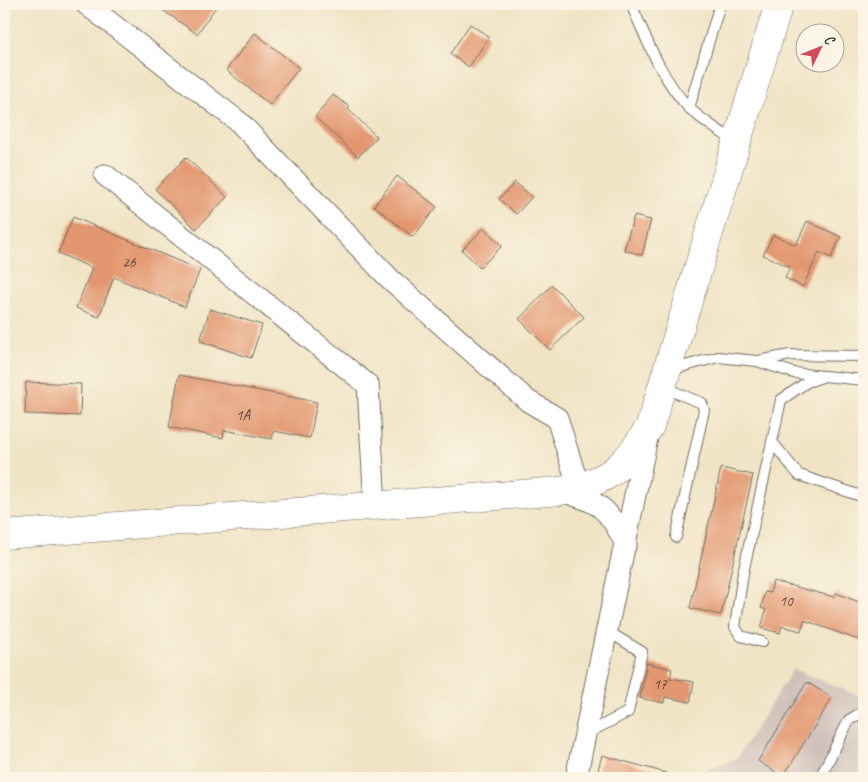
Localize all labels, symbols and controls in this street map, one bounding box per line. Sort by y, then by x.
north arrow [796,22,846,72]
text: С [821,31,839,49]
house number: 26 [122,253,137,272]
house number: 1А [236,406,252,425]
house number: 10 [779,592,794,611]
house number: 17 [653,675,668,694]

